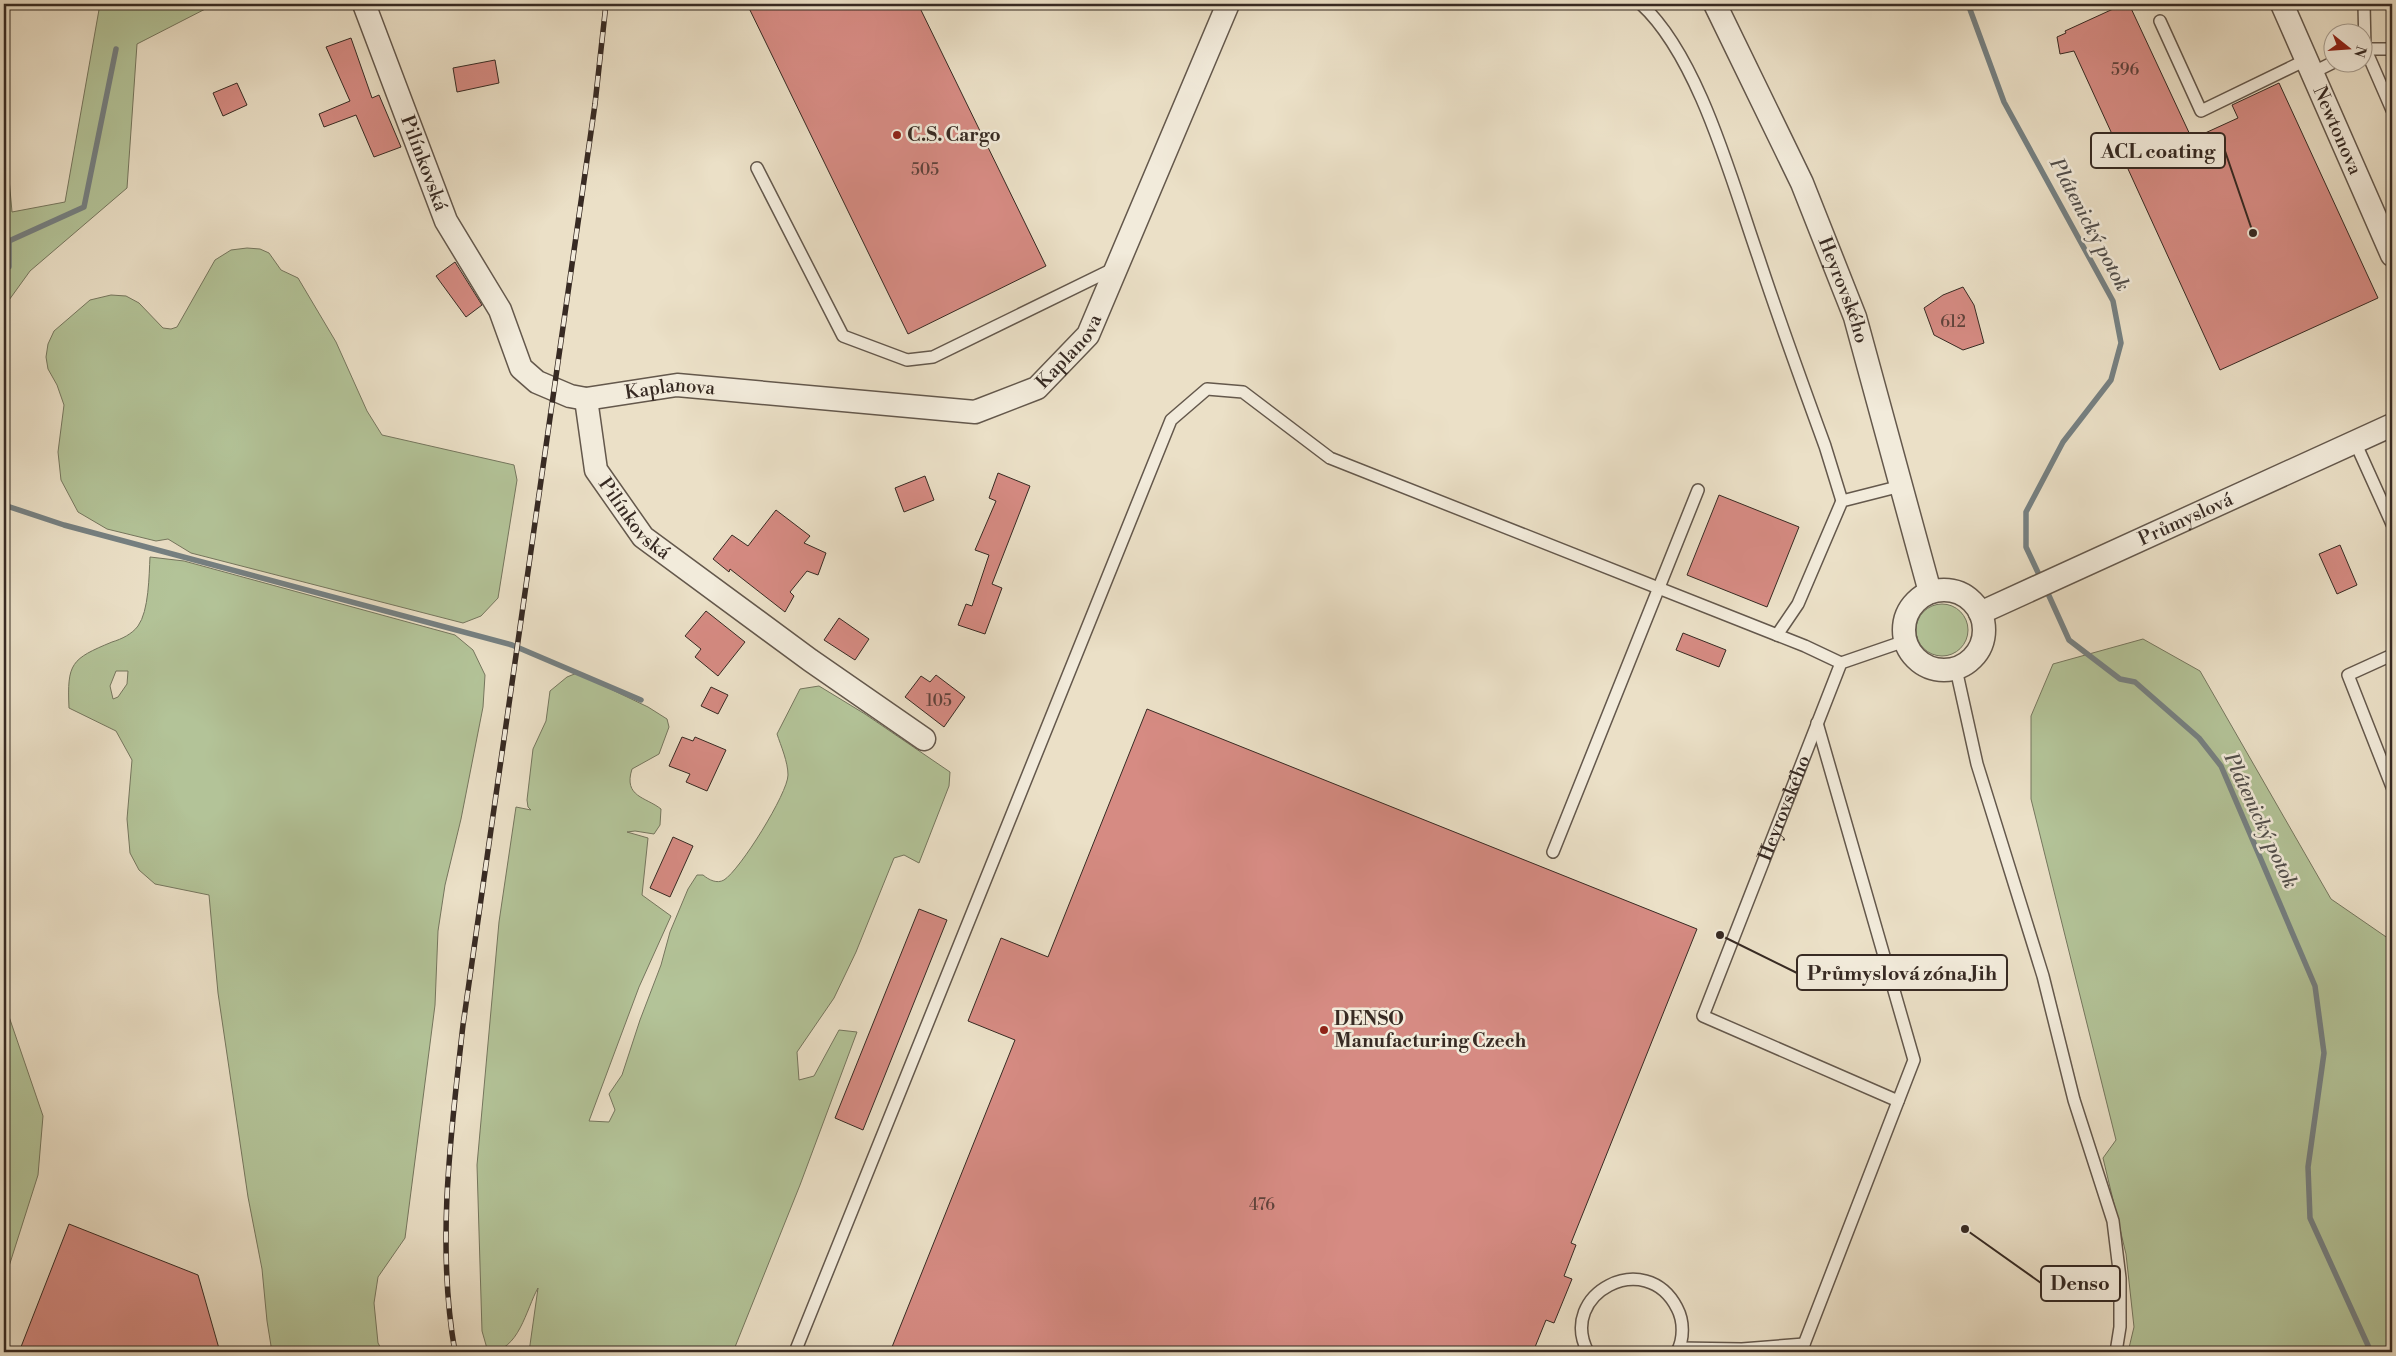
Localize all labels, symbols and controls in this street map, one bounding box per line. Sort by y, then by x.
north arrow [2324,22,2374,72]
text: N [2349,44,2370,59]
house number: 596 [2111,60,2139,80]
street label: Newtonova [2307,82,2367,179]
street label: Pilínkovská [395,112,453,215]
place label: C.S. Cargo [907,123,1001,147]
marker: C.S. Cargo [891,129,903,141]
callout: ACL coating [2091,133,2225,168]
text: ACL coating [2100,140,2216,165]
water label: Plátenický potok [2043,153,2135,296]
house number: 505 [911,160,939,180]
street label: Heyrovského [1813,234,1874,346]
street label: Kaplanova [1031,311,1107,394]
house number: 612 [1940,312,1966,332]
street label: Kaplanova [623,373,717,405]
street label: Pilínkovská [593,473,675,565]
street label: Průmyslová [2134,487,2237,551]
house number: 105 [926,691,952,711]
water label: Plátenický potok [2217,748,2302,893]
street label: Heyrovského [1753,752,1816,864]
callout: Průmyslová zóna Jih [1797,955,2007,990]
text: Průmyslová zóna Jih [1807,962,1998,987]
place label: DENSO Manufacturing Czech [1334,1007,1526,1053]
marker: DENSO Manufacturing Czech [1318,1024,1330,1036]
house number: 476 [1249,1195,1275,1215]
callout: Denso [2041,1266,2120,1301]
text: Denso [2050,1272,2110,1297]

